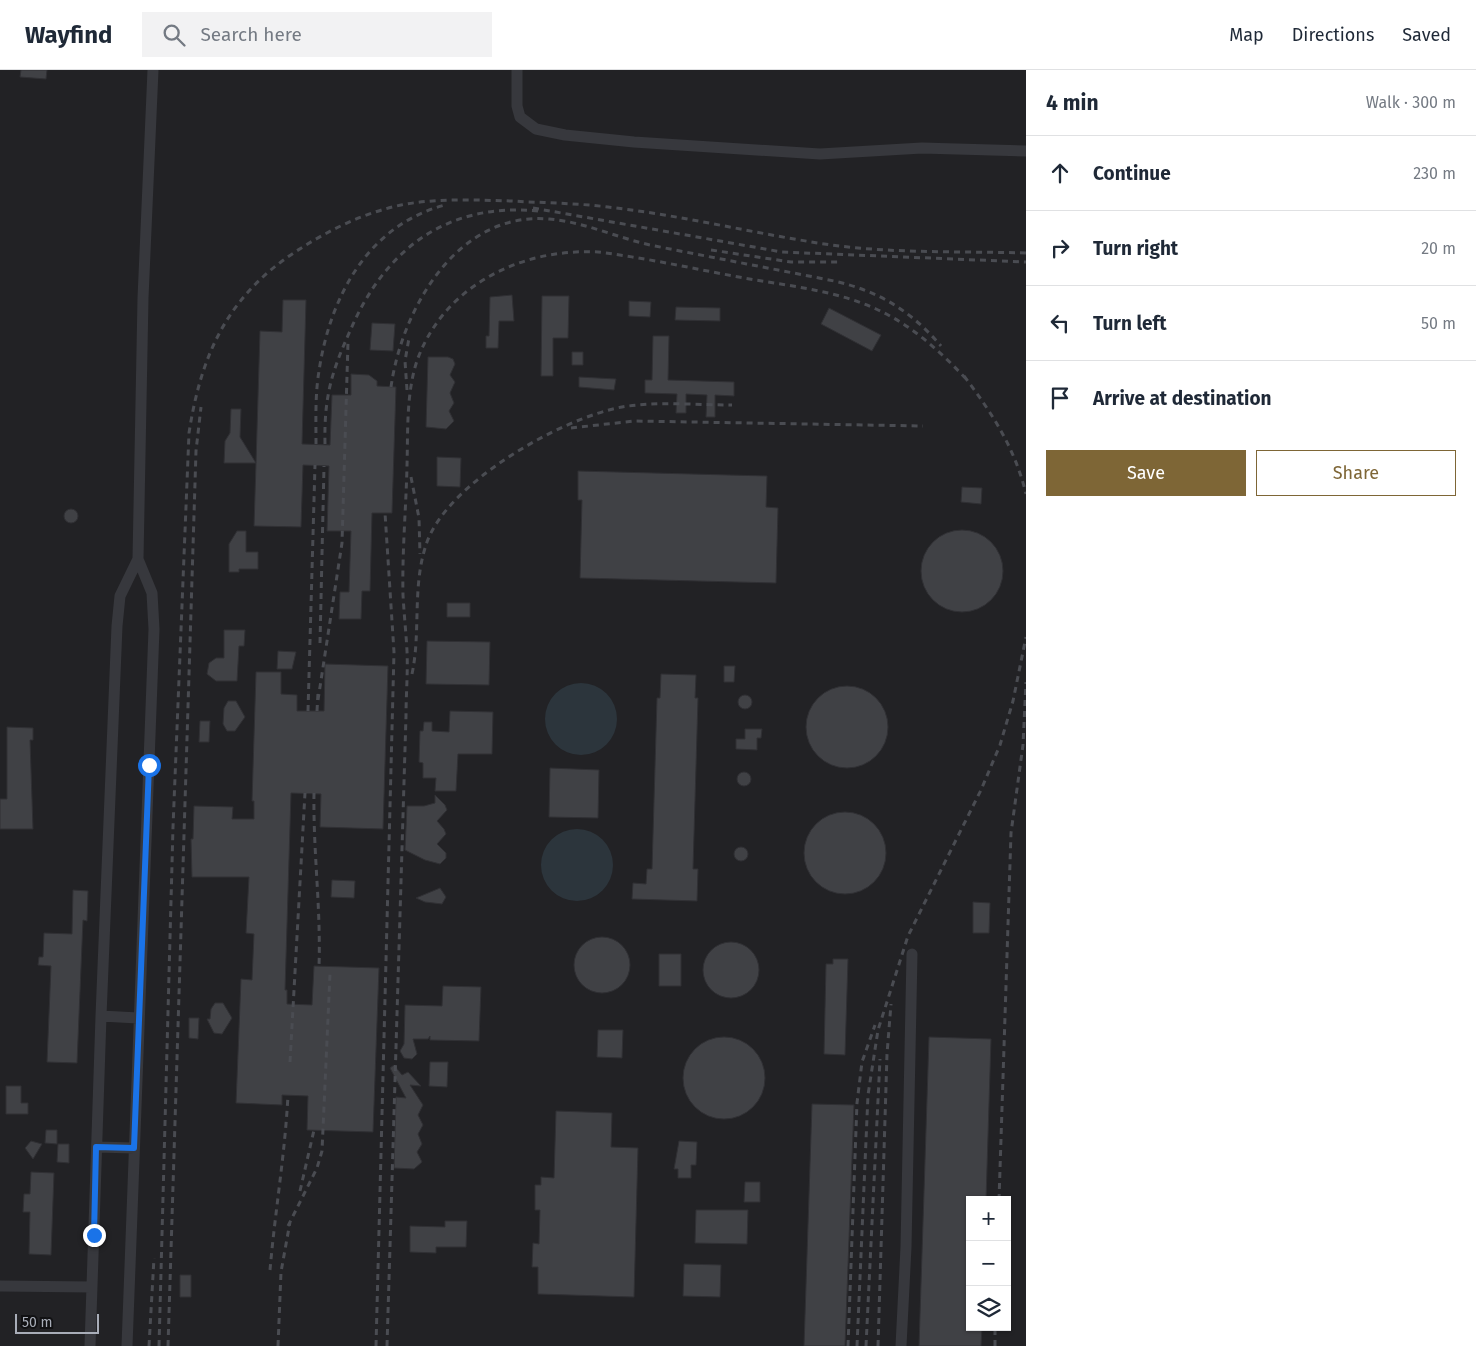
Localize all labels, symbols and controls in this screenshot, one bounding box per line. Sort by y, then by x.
search box [142,12,492,57]
text: Wayfind [25,21,112,49]
icon: search [160,21,188,49]
text: Search here [200,23,302,46]
text: Map [1229,24,1264,46]
text: Directions [1292,24,1374,46]
text: Saved [1402,24,1451,46]
text: 4 min [1046,90,1099,116]
text: Walk · 300 m [1366,93,1456,112]
icon: ahead [1046,159,1074,187]
text: Continue [1093,162,1171,185]
text: 230 m [1413,164,1456,183]
icon: right [1046,234,1074,262]
text: Turn right [1093,237,1178,260]
text: 20 m [1421,239,1456,258]
icon: left [1046,309,1074,337]
text: Turn left [1093,312,1167,335]
text: 50 m [1421,314,1456,333]
icon: arrive [1046,384,1074,412]
text: Arrive at destination [1093,387,1272,410]
button: Save [1046,450,1246,496]
button: Share [1256,450,1456,496]
route start [138,754,161,777]
map controls [966,1196,1011,1331]
button: + [966,1196,1011,1241]
route end [83,1224,106,1247]
button: − [966,1241,1011,1286]
button: layers [966,1286,1011,1331]
scale bar [15,1311,99,1334]
text: 50 m [22,1314,53,1331]

